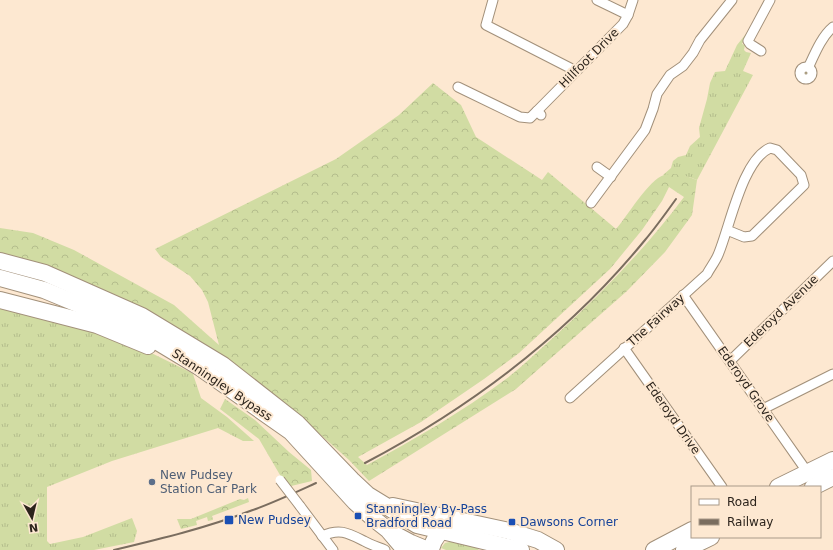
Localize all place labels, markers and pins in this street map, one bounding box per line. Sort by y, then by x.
place label: New Pudsey Station Car Park [160,468,257,496]
marker: New Pudsey Station Car Park [147,477,157,487]
place label: Stanningley By-Pass Bradford Road [366,502,487,530]
marker: Stanningley By-Pass Bradford Road [353,511,363,521]
place label: New Pudsey [238,513,311,527]
marker: New Pudsey [223,514,235,526]
place label: Dawsons Corner [520,515,618,529]
marker: Dawsons Corner [507,517,517,527]

